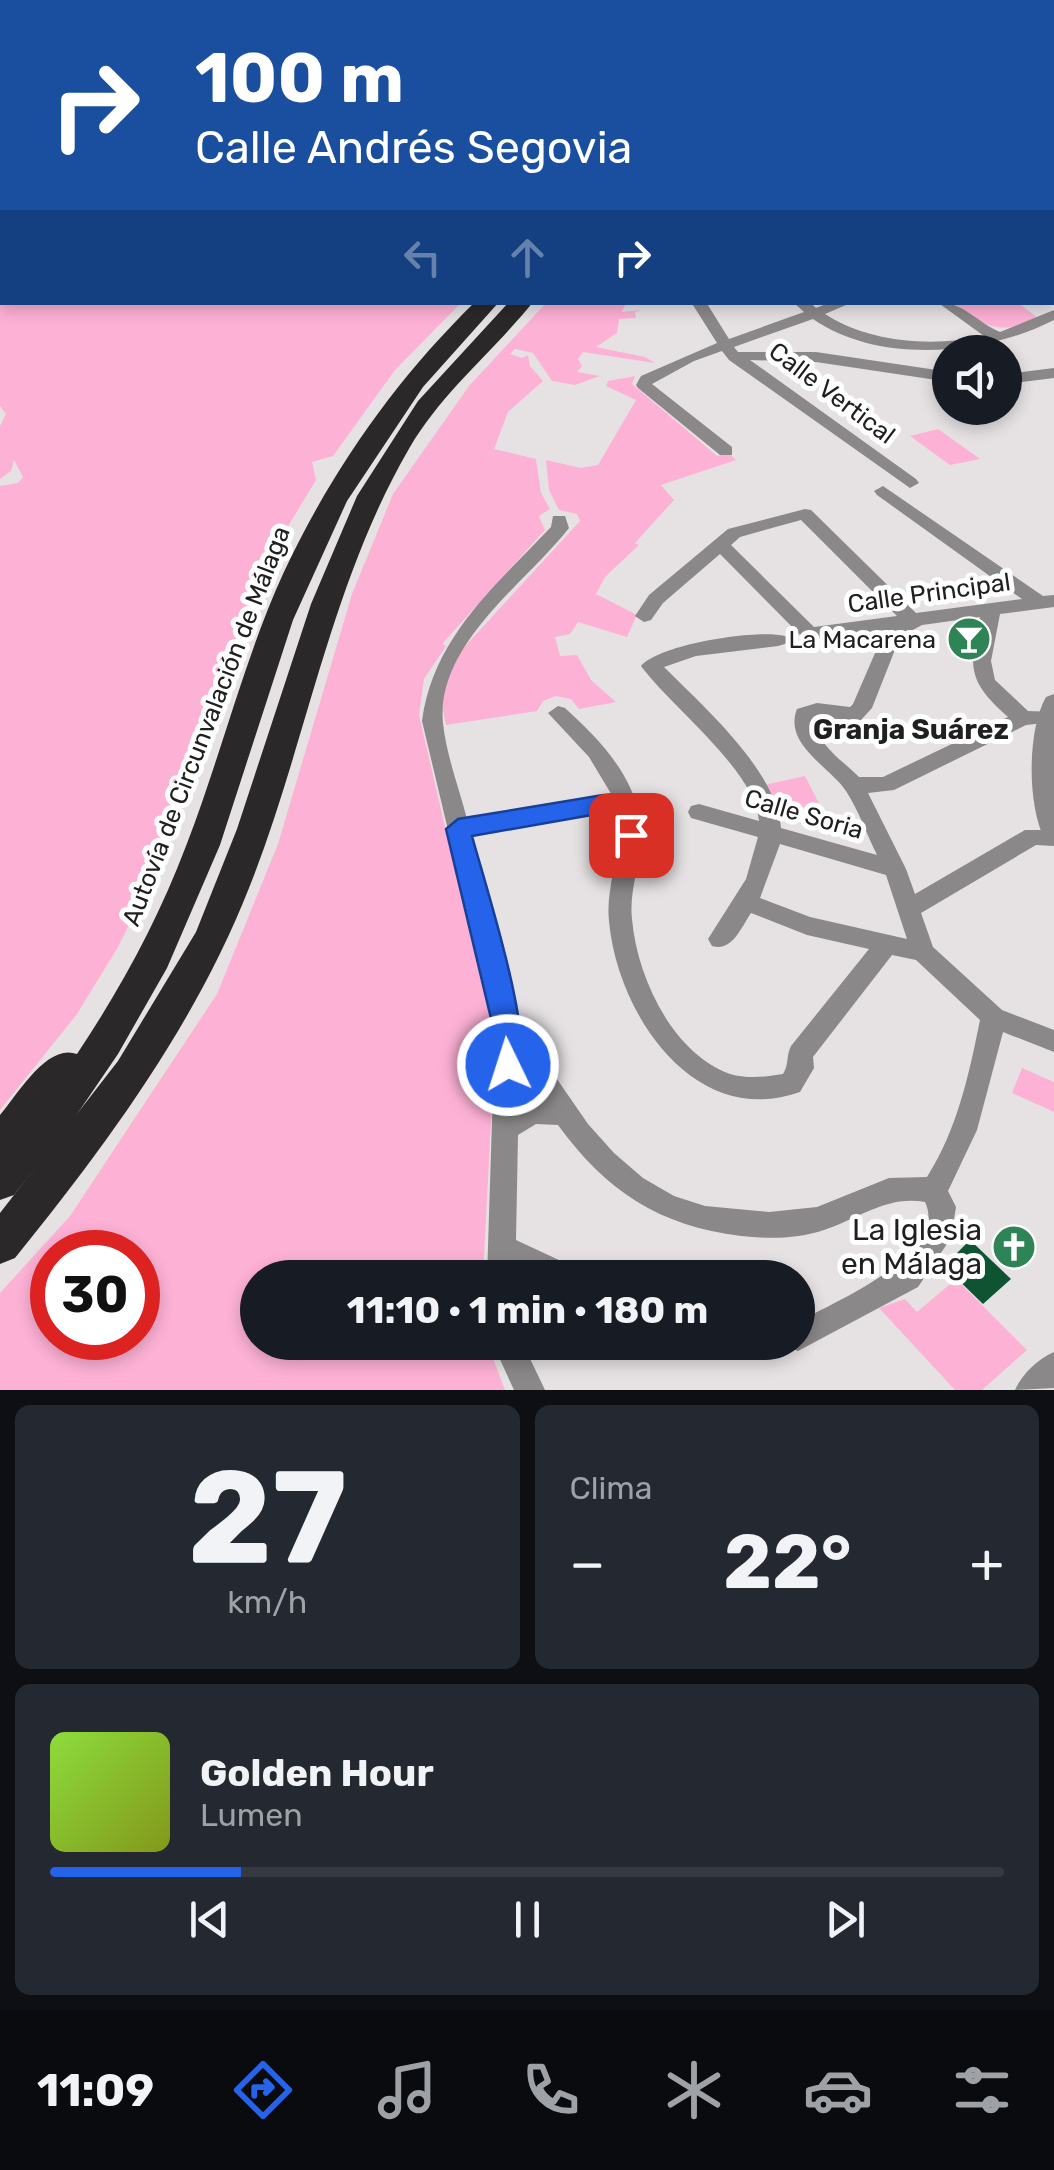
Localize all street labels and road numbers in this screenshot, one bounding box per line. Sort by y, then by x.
street label: Calle Vertical [763,336,901,450]
street label: Autovía de Circunvalación de Málaga [116,522,296,930]
street label: Calle Principal [846,567,1012,619]
street label: Calle Soria [741,783,867,845]

